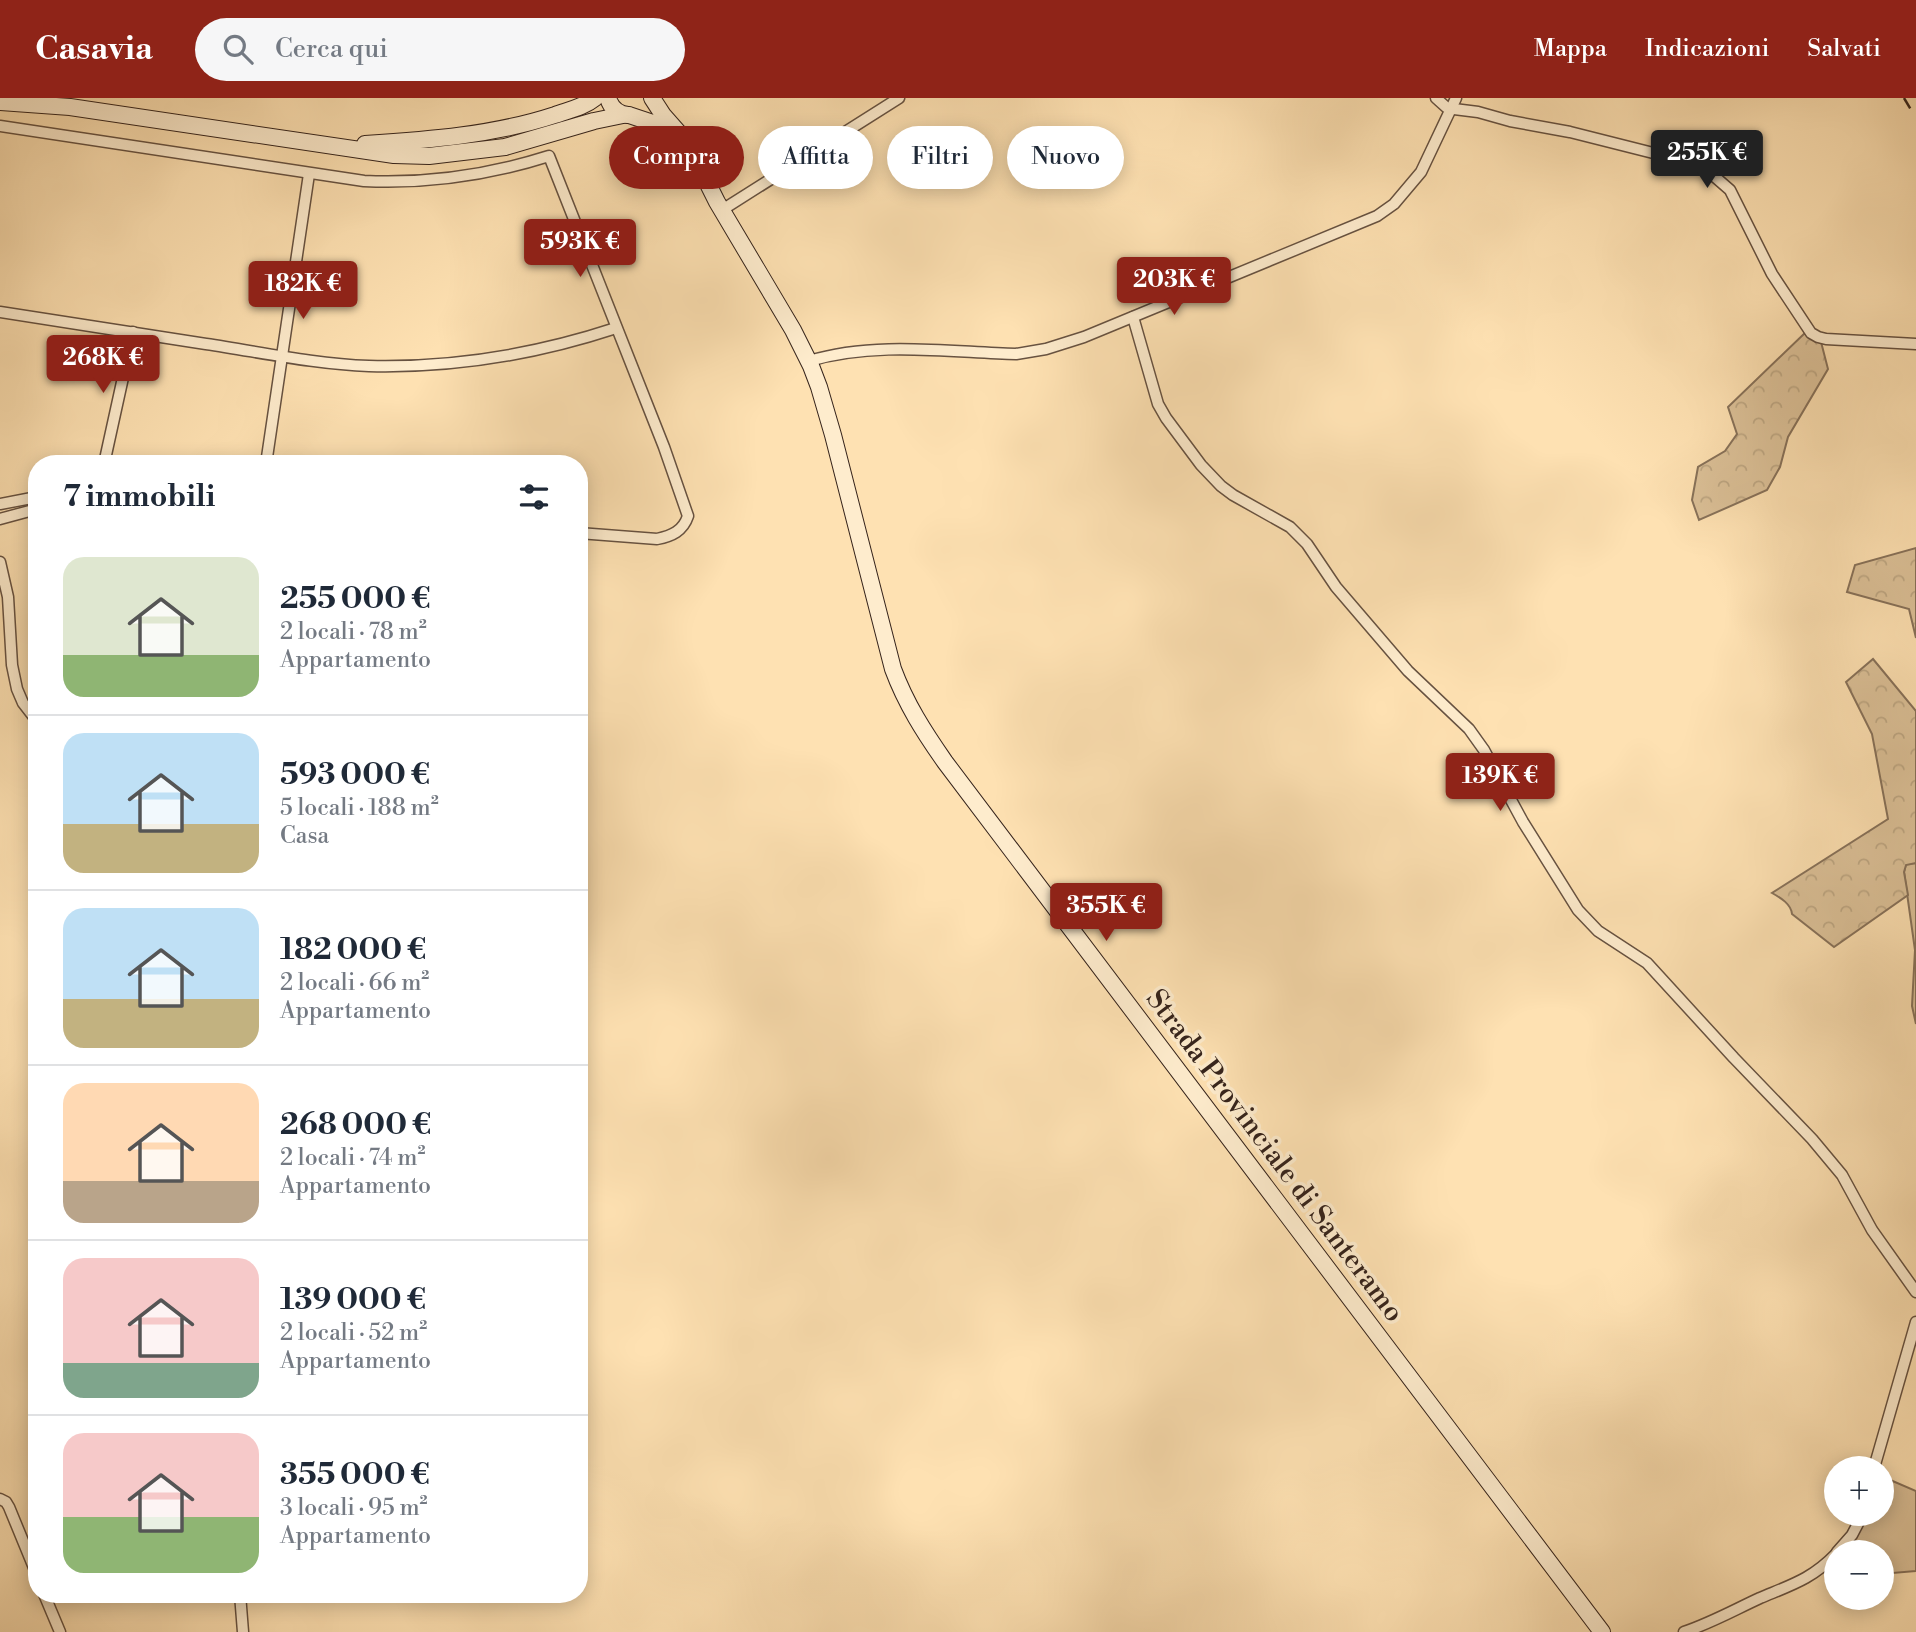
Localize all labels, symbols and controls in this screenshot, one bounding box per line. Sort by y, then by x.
search box [195,18,685,81]
text: Casavia [35,29,153,70]
icon: search [219,30,257,68]
text: Cerca qui [275,33,388,65]
text: Mappa [1534,34,1607,64]
text: Indicazioni [1645,34,1769,64]
text: Salvati [1807,34,1881,64]
chip: Compra [609,126,744,189]
chip: Affitta [758,126,873,189]
chip: Filtri [887,126,993,189]
chip: Nuovo [1007,126,1124,189]
pin: 255K € [1650,130,1764,190]
text: 255K € [1667,139,1747,167]
pin: 593K € [523,220,637,279]
text: 593K € [540,228,620,256]
pin: 203K € [1117,258,1231,317]
pin: 182K € [246,262,360,321]
text: 203K € [1133,266,1215,294]
text: 182K € [264,270,342,298]
pin: 268K € [46,336,160,395]
text: 268K € [63,344,143,372]
text: 7 immobili [63,478,215,516]
icon: filters [515,478,553,516]
text: 255 000 € [280,580,431,618]
icon: home [119,585,203,669]
text: 2 locali · 78 m² [280,618,427,646]
text: Appartamento [280,646,431,674]
pin: 139K € [1443,754,1557,813]
text: 593 000 € [280,756,430,794]
icon: home [119,761,203,845]
text: 139K € [1462,762,1538,790]
text: 5 locali · 188 m² [280,794,439,822]
text: Casa [280,822,329,850]
pin: 355K € [1049,884,1163,943]
text: 355K € [1066,892,1146,920]
text: 182 000 € [280,931,426,969]
icon: home [119,936,203,1020]
text: 2 locali · 66 m² [280,969,429,997]
street label: Strada Provinciale di Santeramo [1138,983,1411,1329]
text: Appartamento [280,997,431,1025]
text: 268 000 € [280,1106,431,1144]
icon: home [119,1111,203,1195]
text: 2 locali · 74 m² [280,1144,425,1172]
text: Appartamento [280,1172,431,1200]
text: 139 000 € [280,1281,426,1319]
icon: home [119,1286,203,1370]
text: 2 locali · 52 m² [280,1319,427,1347]
text: Appartamento [280,1347,431,1375]
text: 355 000 € [280,1456,430,1494]
map controls [1824,1456,1894,1610]
button: + [1824,1456,1894,1526]
icon: home [119,1461,203,1545]
text: 3 locali · 95 m² [280,1494,428,1522]
text: Appartamento [280,1522,431,1550]
button: − [1824,1540,1894,1610]

